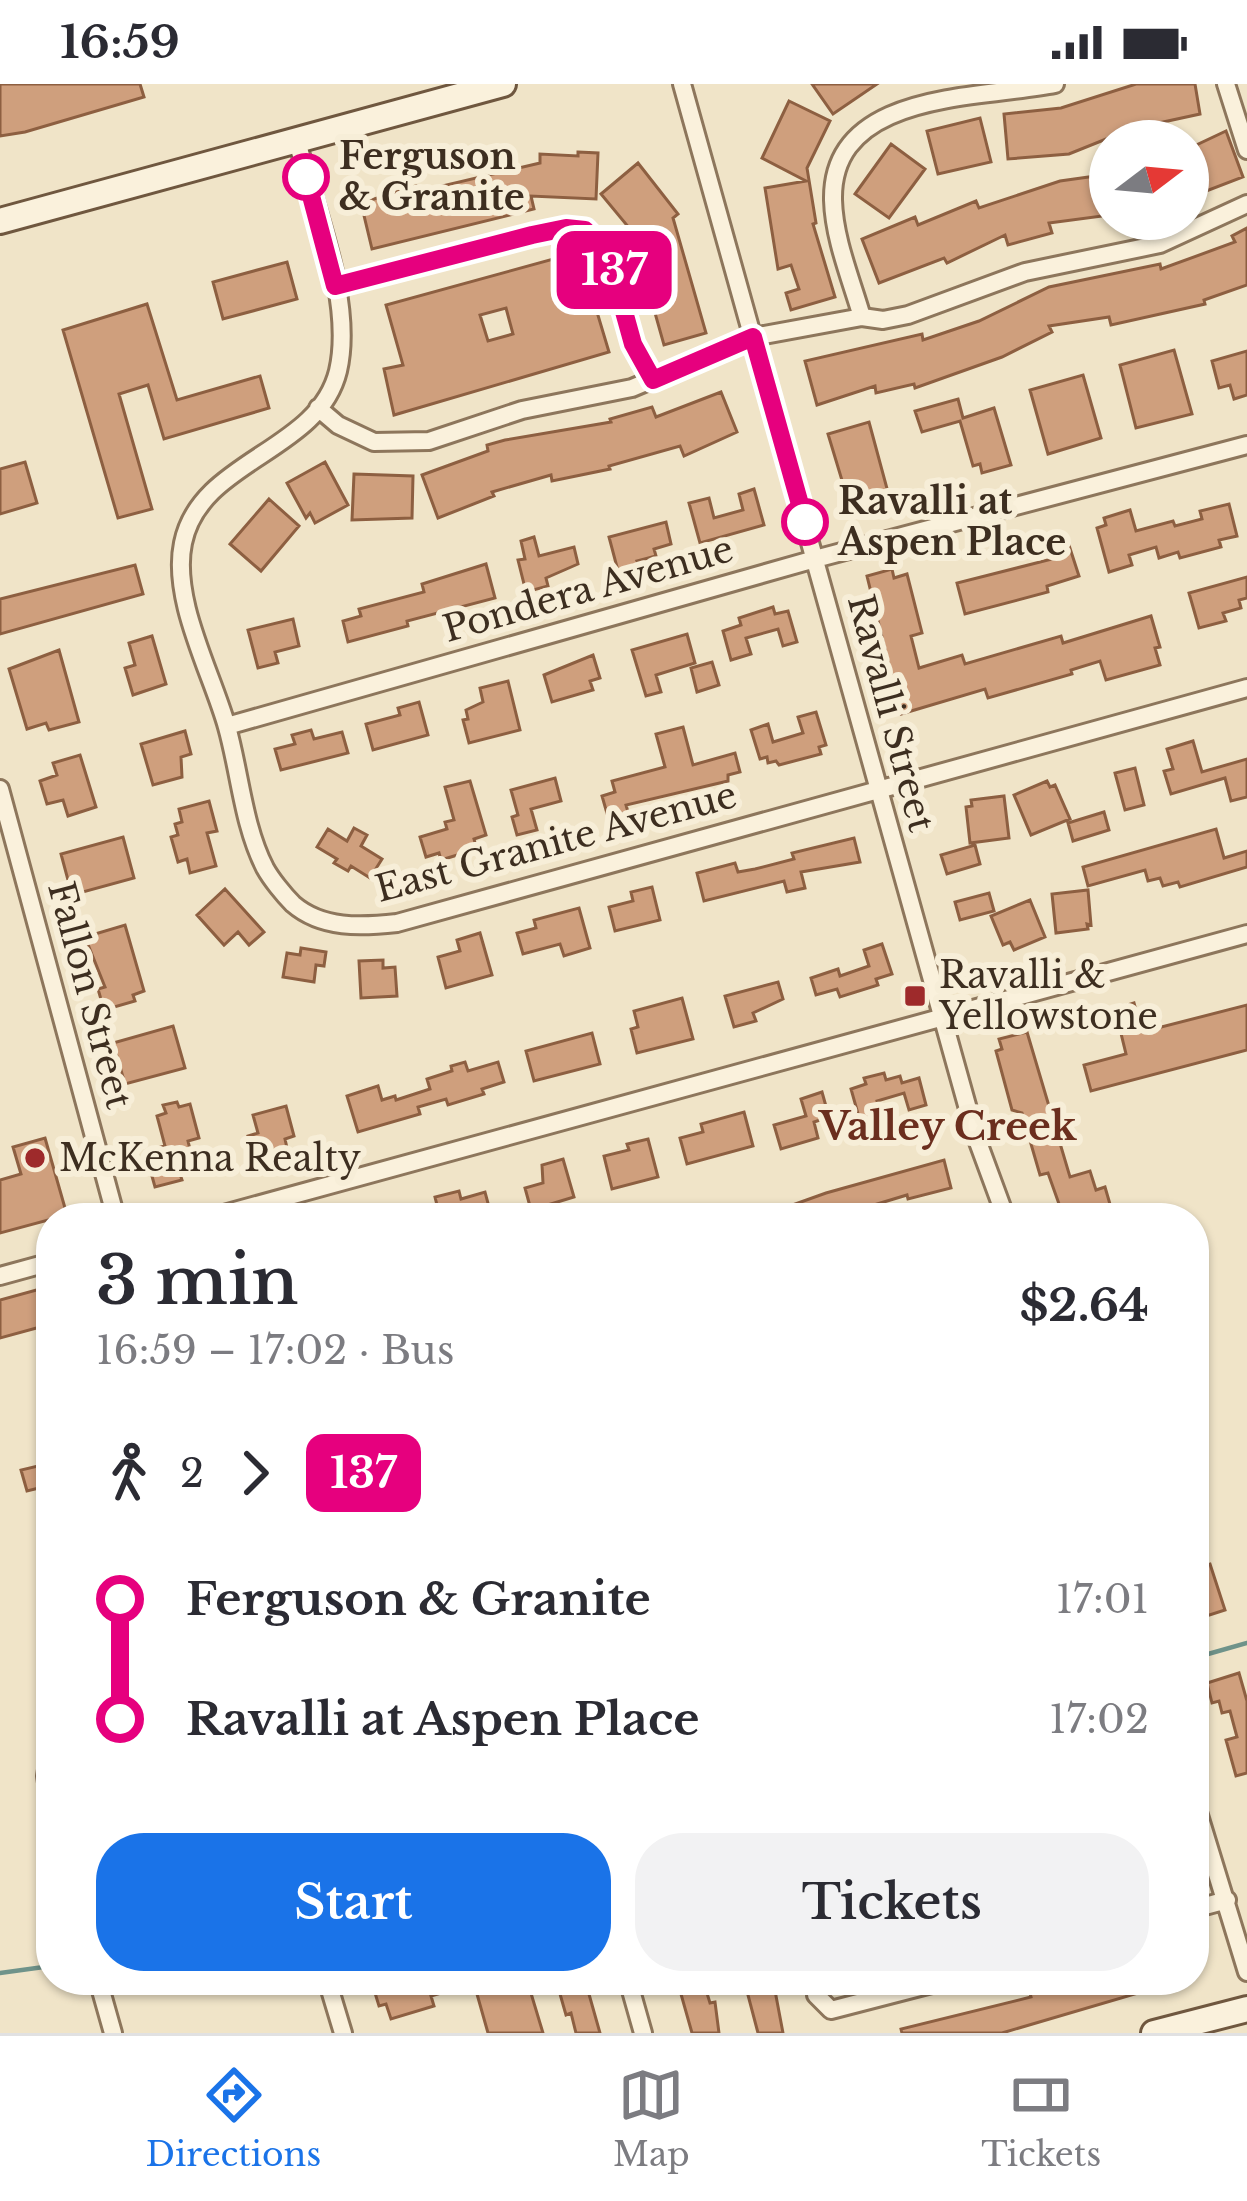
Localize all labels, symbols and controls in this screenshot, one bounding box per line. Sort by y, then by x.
text: 16:59 [60,14,180,70]
north arrow [1089,120,1209,240]
map controls [1089,120,1209,240]
place label: Ferguson & Granite [339,134,525,220]
marker: Ferguson & Granite [284,155,328,199]
line badge: 137 [545,231,683,309]
text: 137 [581,244,647,296]
place label: Ravalli at Aspen Place [837,479,1066,565]
marker: Ravalli at Aspen Place [783,500,827,544]
street label: Pondera Avenue [438,526,738,652]
street label: Ravalli Street [838,590,944,837]
street label: East Granite Avenue [370,772,742,912]
street label: Fallon Street [38,877,142,1114]
place label: Ravalli & Yellowstone [938,953,1158,1039]
marker: Ravalli & Yellowstone [902,983,928,1009]
district label: Valley Creek [817,1102,1078,1151]
place label: McKenna Realty [59,1136,361,1181]
marker: McKenna Realty [22,1145,48,1171]
text: 3 min [96,1240,299,1322]
text: $2.64 [1019,1277,1149,1333]
text: 16:59 – 17:02 · Bus [96,1326,454,1375]
icon: walk [96,1440,162,1506]
icon: forward [222,1440,288,1506]
text: 137 [330,1447,397,1499]
text: 2 [180,1449,204,1498]
text: Ferguson & Granite [186,1571,651,1627]
text: 17:01 [1056,1575,1149,1624]
text: Ravalli at Aspen Place [186,1691,700,1747]
text: 17:02 [1049,1695,1149,1744]
button: Start [96,1833,611,1971]
button: Tickets [635,1833,1149,1971]
tab: Directions [146,2062,321,2175]
tab: Map [613,2062,690,2175]
tab: Tickets [981,2062,1101,2175]

